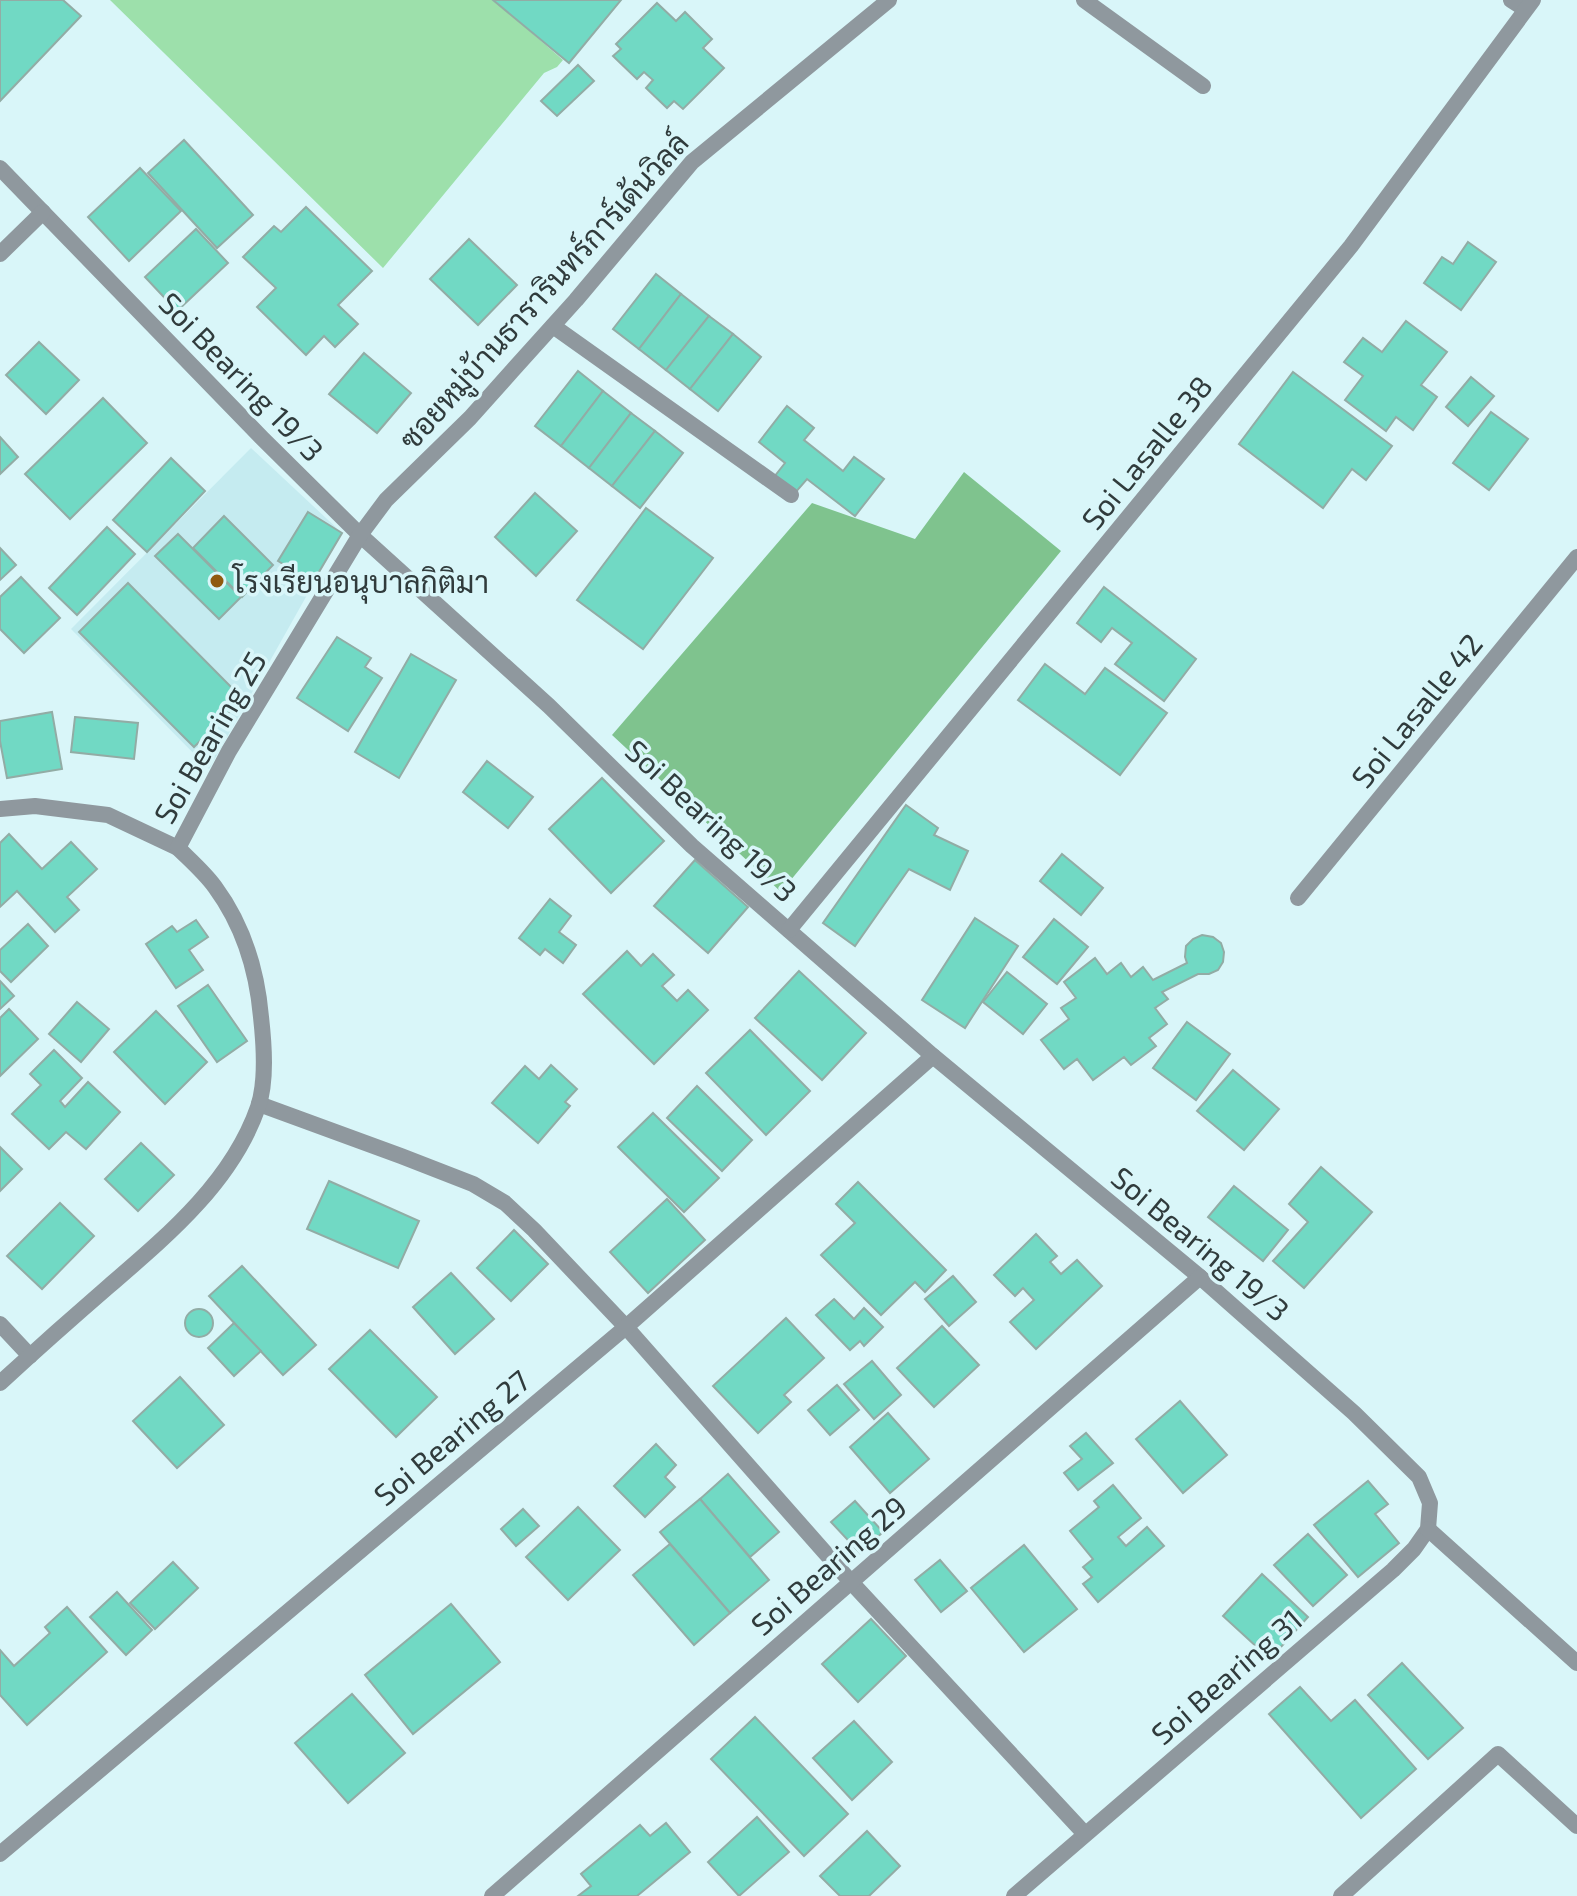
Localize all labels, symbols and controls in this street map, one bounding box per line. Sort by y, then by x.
street label: ซอยหมู่บ้านธารารินทร์การ์เด้นวิลล์ [390,123,698,459]
street label: Soi Bearing 19/3 [152,284,332,468]
street label: Soi Lasalle 38 [1073,368,1219,536]
place label: โรงเรียนอนุบาลกิติมา [231,563,489,604]
marker: โรงเรียนอนุบาลกิติมา [208,572,226,590]
street label: Soi Lasalle 42 [1343,626,1489,794]
street label: Soi Bearing 25 [145,645,273,829]
street label: Soi Bearing 19/3 [619,732,805,908]
street label: Soi Bearing 19/3 [1105,1158,1297,1328]
street label: Soi Bearing 27 [366,1362,536,1512]
street label: Soi Bearing 29 [743,1488,913,1642]
street label: Soi Bearing 31 [1143,1601,1309,1751]

